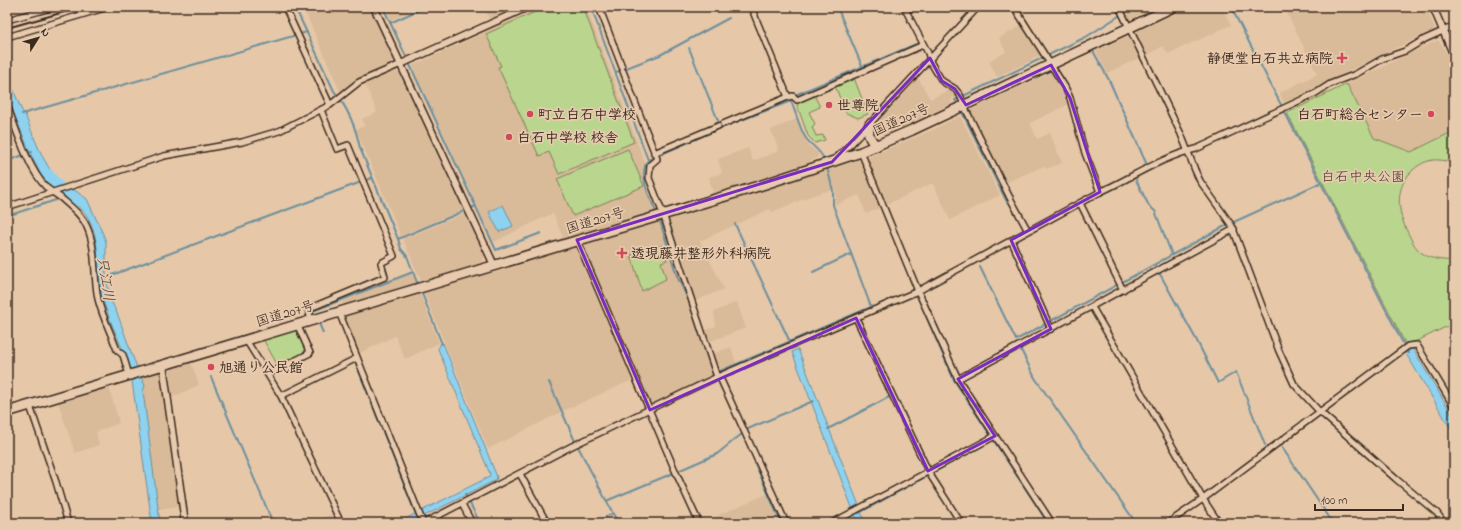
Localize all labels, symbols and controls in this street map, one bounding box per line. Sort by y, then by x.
north arrow [18,18,58,58]
text: N [37,25,54,40]
place label: 静便堂白石共立病院 [1207,49,1333,70]
marker: 静便堂白石共立病院 [1336,52,1348,64]
place label: 世尊院 [837,96,879,117]
street label: 国道207号 [870,98,934,142]
marker: 世尊院 [824,100,834,110]
place label: 町立白石中学校 [538,105,636,126]
place label: 白石町総合センター [1297,105,1423,126]
marker: 町立白石中学校 [525,109,535,119]
marker: 白石町総合センター [1426,109,1436,119]
place label: 白石中学校 校舎 [517,128,619,149]
marker: 白石中学校 校舎 [504,132,514,142]
park label: 白石中央公園 [1321,167,1405,188]
street label: 国道207号 [563,203,628,240]
place label: 透現藤井整形外科病院 [631,244,771,265]
marker: 透現藤井整形外科病院 [616,247,628,259]
water label: 只江川 [91,255,119,303]
street label: 国道207号 [253,296,318,333]
place label: 旭通り公民館 [219,358,303,379]
marker: 旭通り公民館 [206,362,216,372]
scale bar [1315,486,1403,512]
text: 100 m [1321,492,1348,510]

